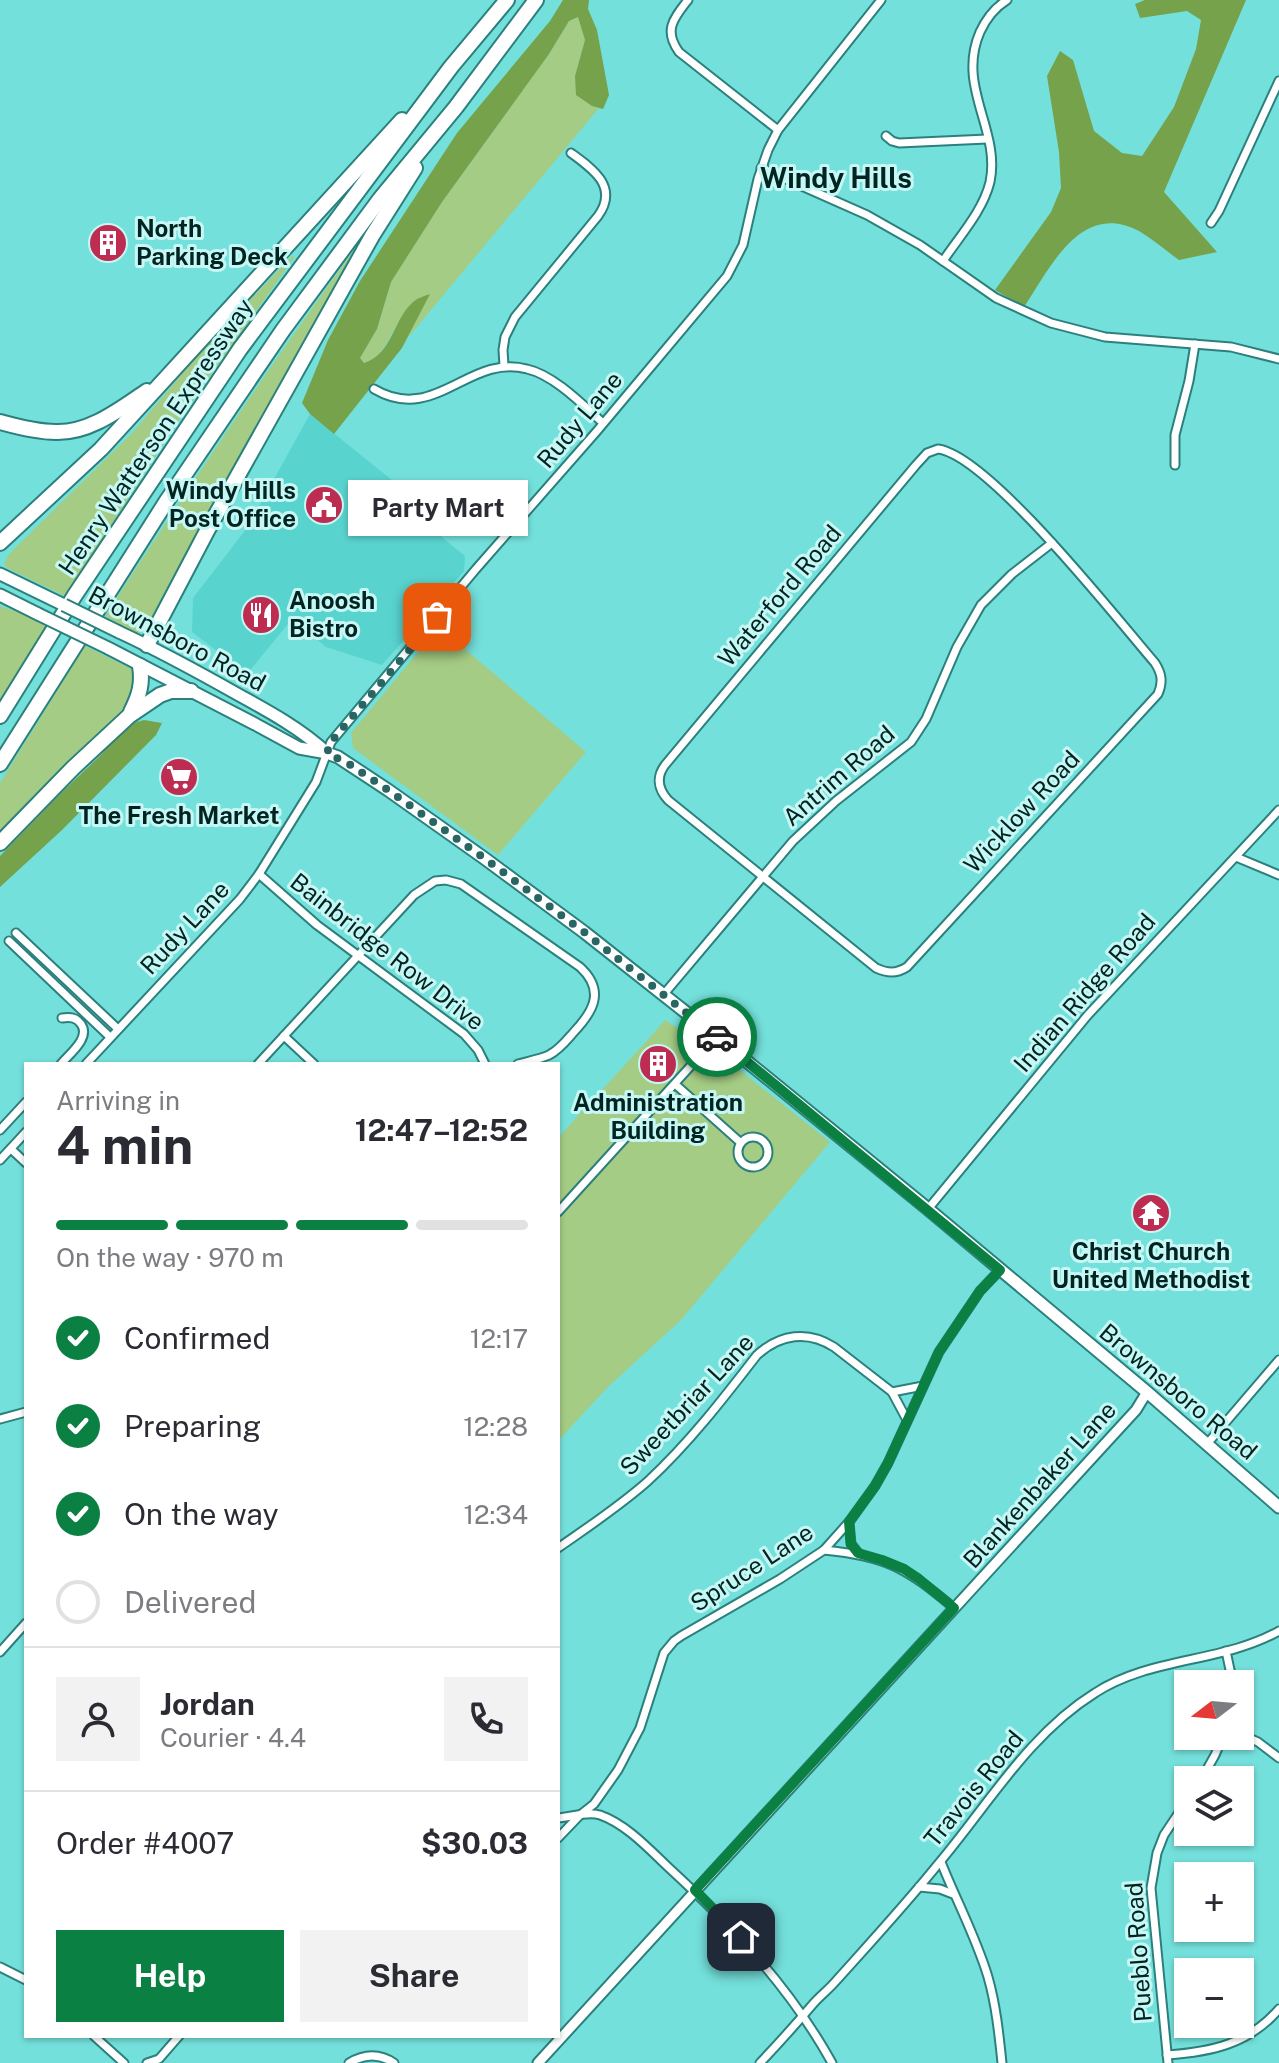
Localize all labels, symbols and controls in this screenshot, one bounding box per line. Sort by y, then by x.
district label: Windy Hills [760,161,912,194]
place label: North Parking Deck [136,214,288,270]
building icon: North Parking Deck [87,222,129,264]
street label: Henry Watterson Expressway [52,293,258,580]
street label: Rudy Lane [531,366,628,473]
place label: Windy Hills Post Office [166,476,296,532]
callout: Party Mart [347,481,527,537]
public building icon: Windy Hills Post Office [303,484,345,526]
text: Party Mart [371,492,505,523]
street label: Waterford Road [712,519,846,672]
street label: Brownsboro Road [84,580,271,697]
pin [403,583,471,651]
place label: Anoosh Bistro [289,586,375,642]
restaurant icon: Anoosh Bistro [240,594,282,636]
icon: bag [415,595,459,639]
street label: Antrim Road [777,719,900,831]
street label: Wicklow Road [958,745,1085,878]
supermarket icon: The Fresh Market [158,756,200,798]
place label: The Fresh Market [78,801,280,829]
street label: Bainbridge Row Drive [285,867,490,1036]
street label: Rudy Lane [134,875,234,980]
street label: Indian Ridge Road [1008,907,1161,1077]
courier [677,997,757,1077]
icon: car [695,1015,739,1059]
building icon: Administration Building [637,1043,679,1085]
text: Arriving in [56,1085,180,1116]
place label: Administration Building [573,1088,743,1144]
text: 12:47–12:52 [355,1112,528,1148]
text: 4 min [56,1115,193,1176]
temple icon: Christ Church United Methodist [1130,1192,1172,1234]
place label: Christ Church United Methodist [1052,1237,1250,1293]
text: On the way · 970 m [56,1242,284,1273]
icon: check [56,1316,100,1360]
street label: Brownsboro Road [1094,1317,1263,1465]
text: Confirmed [124,1320,270,1356]
text: 12:17 [470,1323,528,1354]
street label: Sweetbriar Lane [614,1328,759,1481]
street label: Blankenbaker Lane [957,1395,1121,1573]
icon: check [56,1404,100,1448]
text: Preparing [124,1408,261,1444]
text: 12:28 [463,1411,528,1442]
icon: check [56,1492,100,1536]
text: On the way [124,1496,278,1532]
text: 12:34 [463,1499,528,1530]
street label: Spruce Lane [685,1517,818,1617]
text: Delivered [124,1584,256,1620]
north arrow [1174,1670,1254,1750]
map controls [1174,1670,1254,2038]
button: person [56,1677,140,1761]
button: phone [444,1677,528,1761]
text: Jordan [160,1686,255,1722]
text: Courier · 4.4 [160,1722,306,1753]
street label: Travois Road [918,1725,1029,1852]
button: layers [1174,1766,1254,1846]
text: Order #4007 [56,1825,234,1861]
text: $30.03 [421,1825,528,1861]
button: + [1174,1862,1254,1942]
street label: Pueblo Road [1119,1881,1157,2023]
pin [707,1903,775,1971]
icon: home [719,1915,763,1959]
button: Help [56,1930,284,2022]
button: Share [300,1930,528,2022]
button: − [1174,1958,1254,2038]

